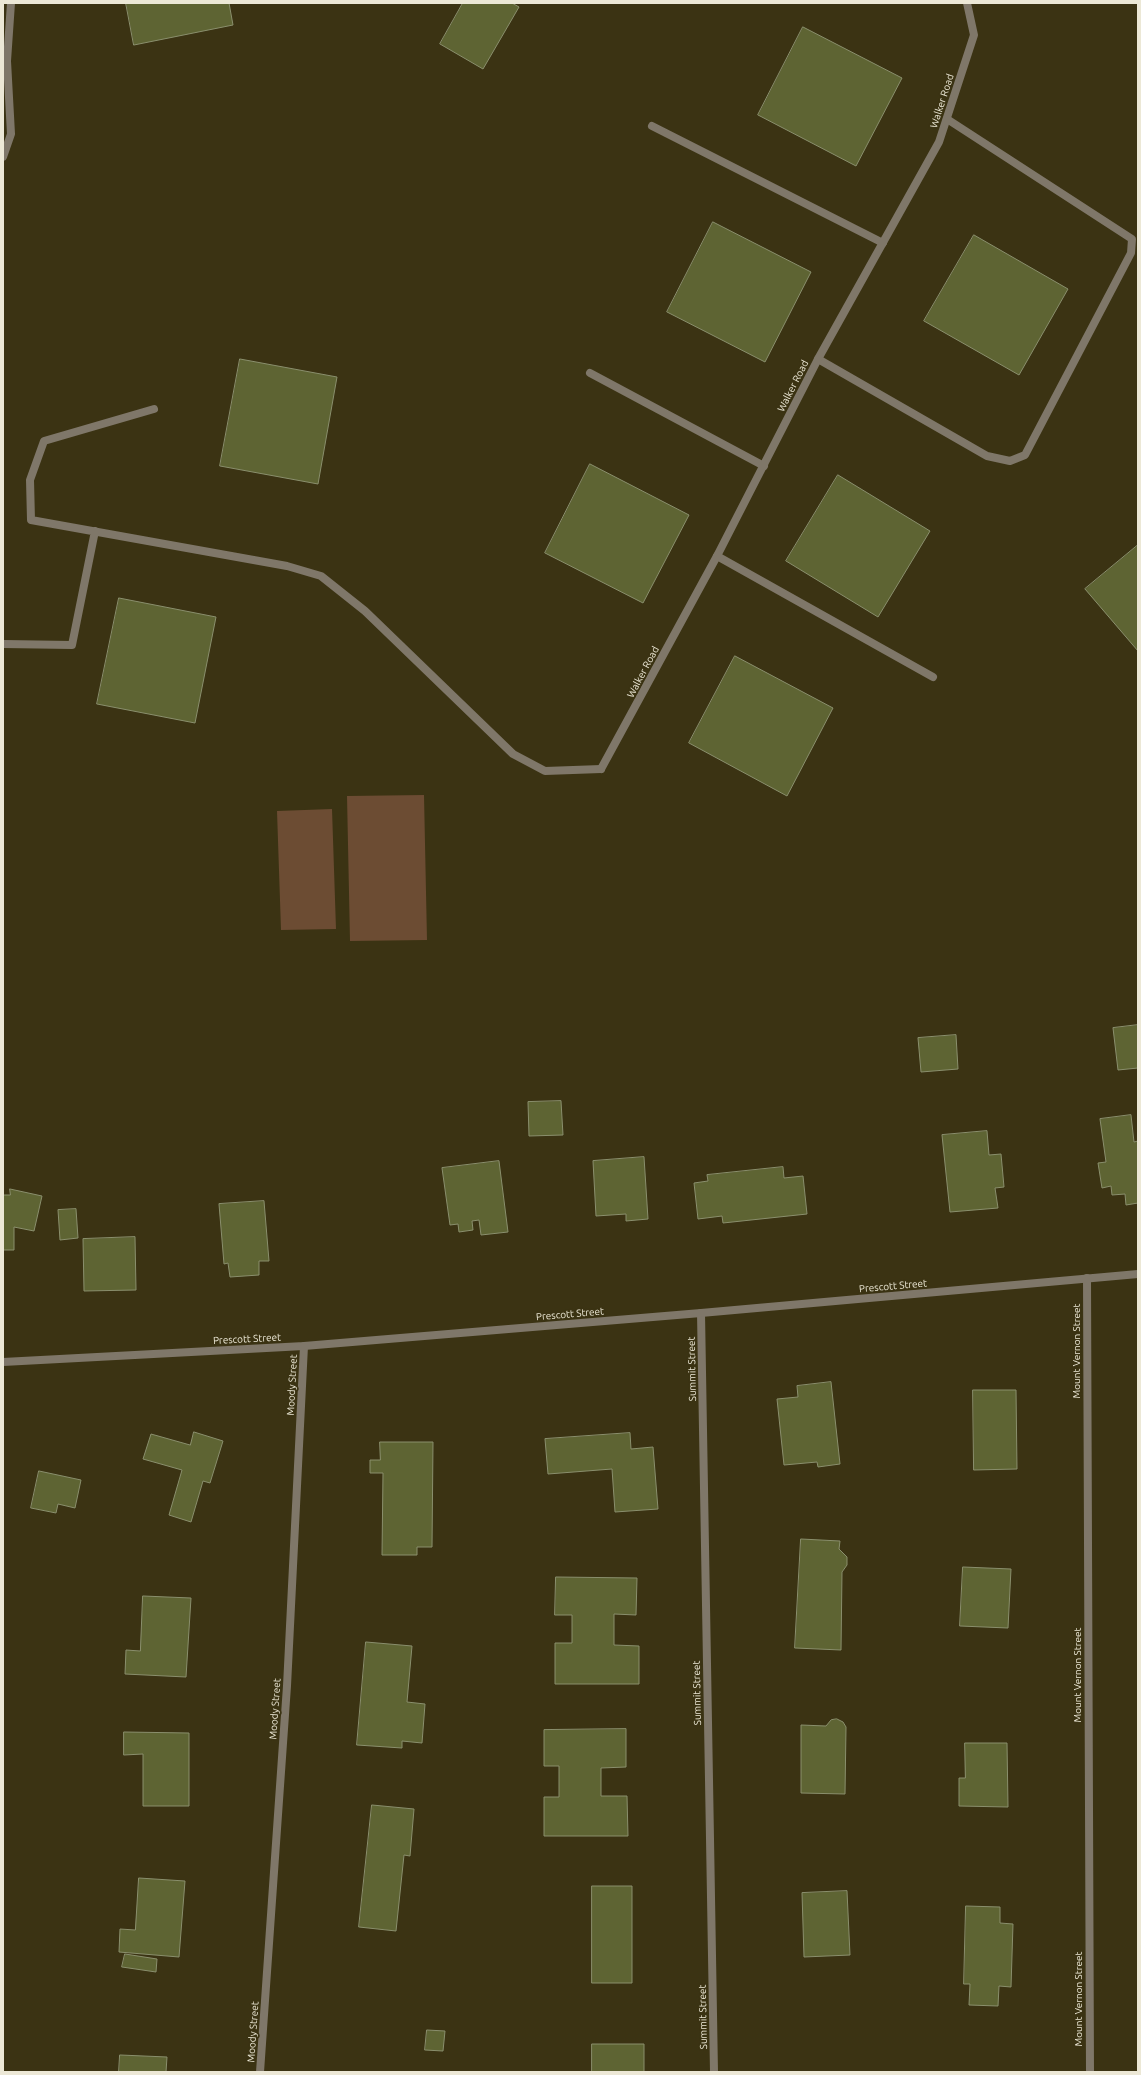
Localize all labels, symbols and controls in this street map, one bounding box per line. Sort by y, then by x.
street label: Walker Road [928,72,956,130]
street label: Walker Road [775,358,811,414]
street label: Walker Road [624,644,662,700]
street label: Prescott Street [859,1277,927,1295]
street label: Mount Vernon Street [1071,1304,1083,1398]
street label: Prescott Street [536,1305,604,1323]
street label: Prescott Street [213,1331,281,1347]
street label: Summit Street [685,1337,699,1401]
street label: Moody Street [284,1354,300,1416]
street label: Mount Vernon Street [1072,1628,1084,1722]
street label: Summit Street [690,1661,704,1725]
street label: Moody Street [267,1678,283,1740]
street label: Mount Vernon Street [1073,1952,1085,2046]
street label: Summit Street [696,1985,710,2049]
street label: Moody Street [245,2001,261,2063]

